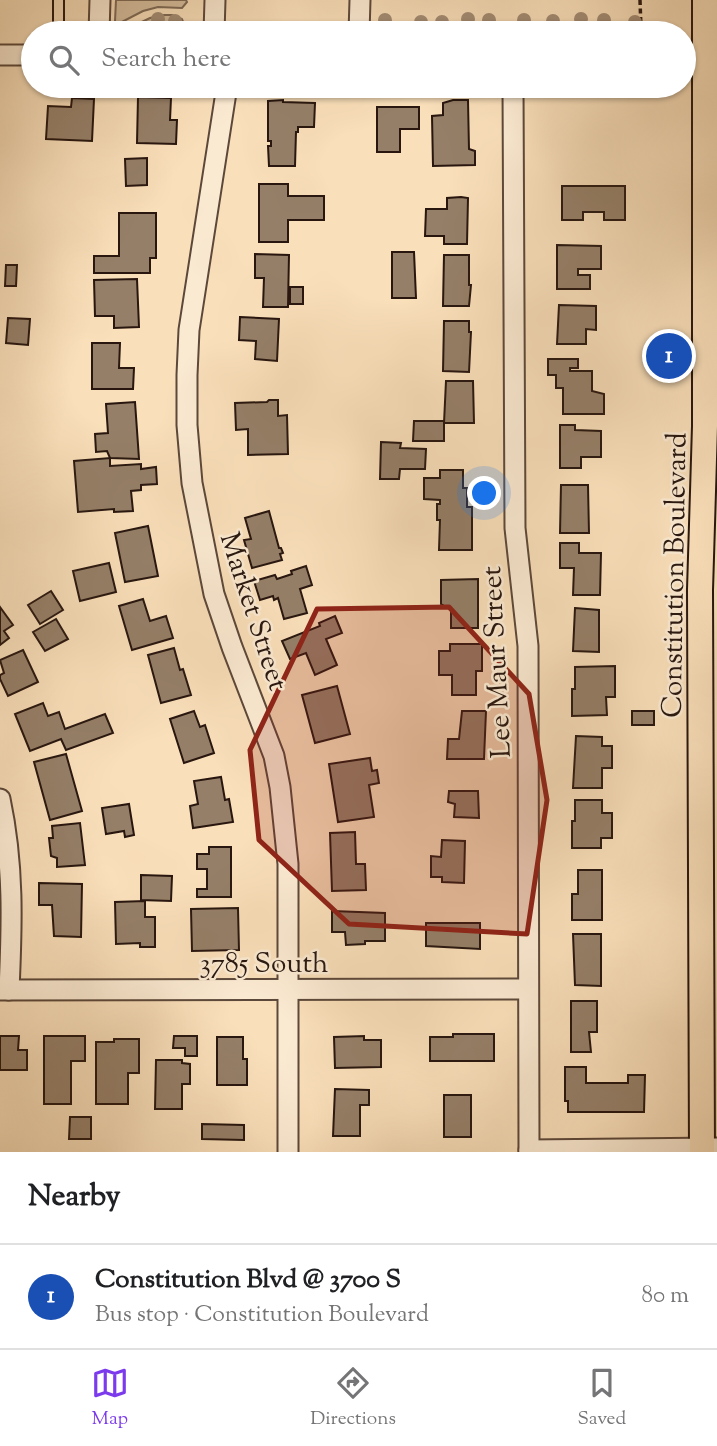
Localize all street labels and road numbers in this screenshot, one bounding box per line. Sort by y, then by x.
street label: Constitution Boulevard [654,432,698,718]
street label: Market Street [208,528,297,697]
street label: Lee Maur Street [473,564,523,759]
street label: 3785 South [199,945,329,985]

